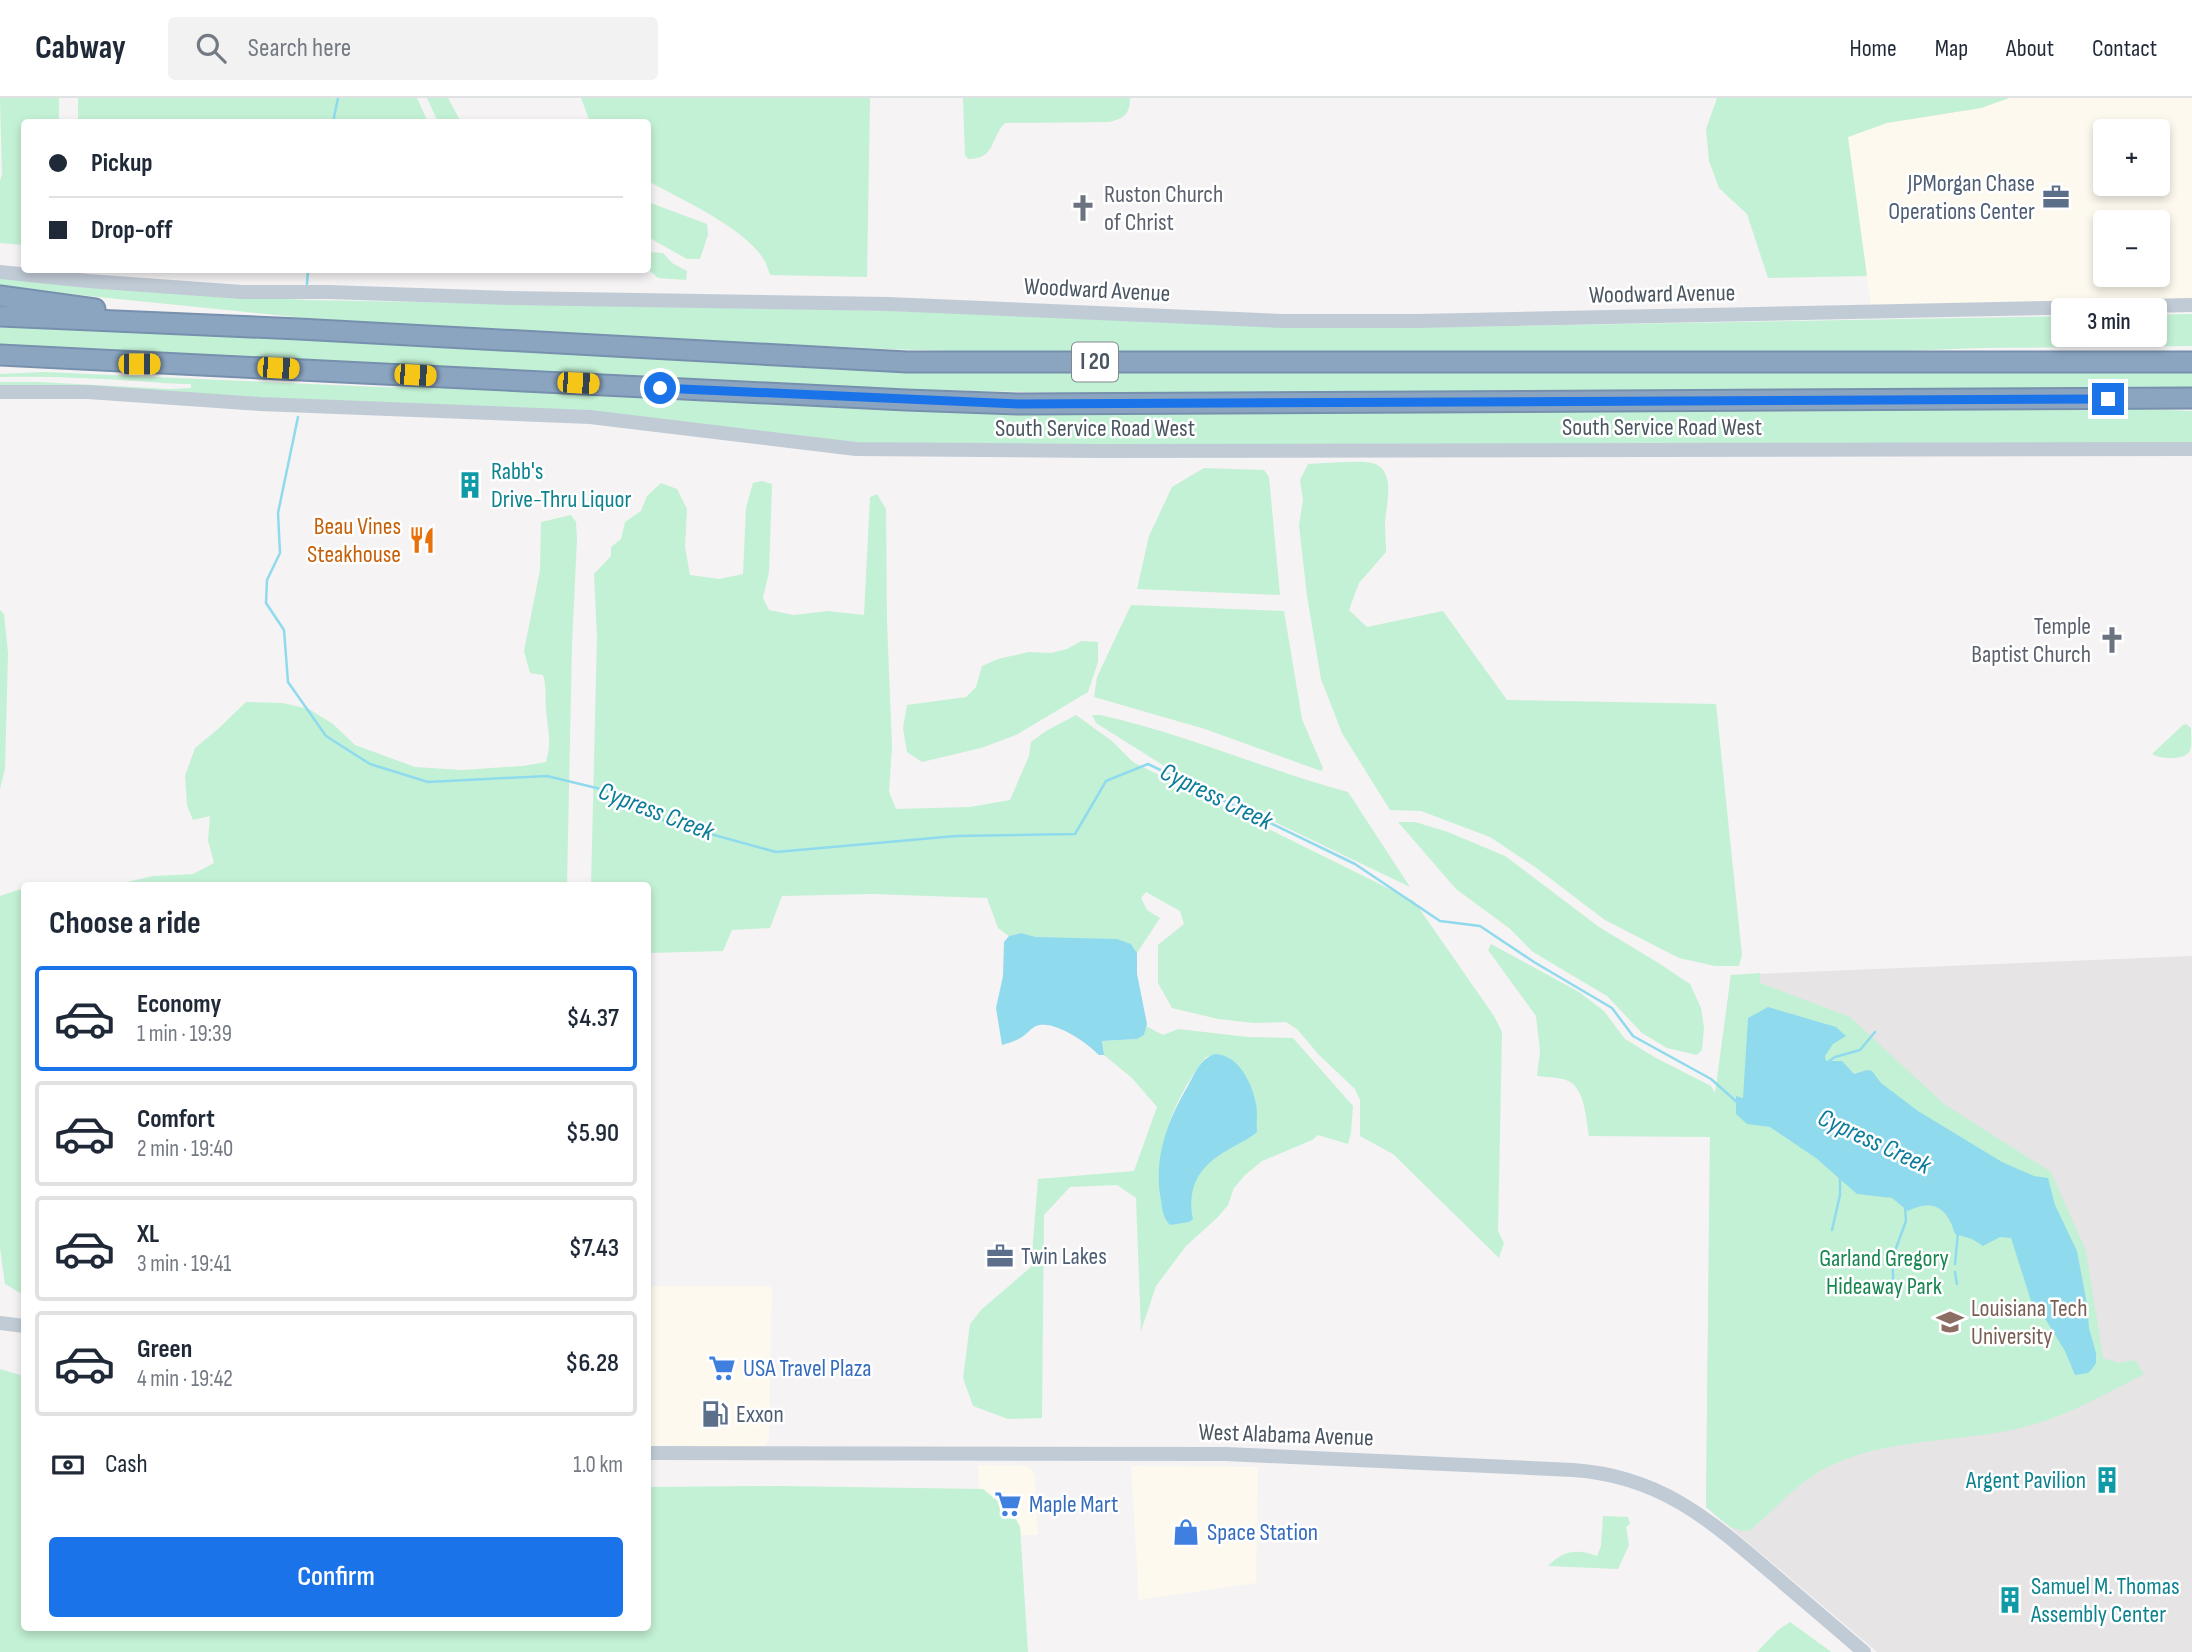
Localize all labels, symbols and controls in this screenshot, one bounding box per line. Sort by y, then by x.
search box [168,17,658,80]
text: Cabway [35,28,126,68]
icon: search [192,29,230,67]
text: Search here [248,33,351,64]
text: Home [1849,34,1897,63]
text: Map [1935,34,1968,63]
text: About [2006,34,2054,63]
text: Contact [2092,34,2157,63]
map controls [2093,119,2170,287]
button: + [2093,119,2170,196]
text: Pickup [91,148,153,179]
place label: JPMorgan Chase Operations Center [1888,169,2035,226]
place label: Ruston Church of Christ [1104,180,1223,237]
office icon: JPMorgan Chase Operations Center [2041,182,2071,212]
church icon: Ruston Church of Christ [1068,193,1098,223]
button: − [2093,210,2170,287]
text: Drop-off [91,215,172,246]
street label: Woodward Avenue [1023,272,1171,308]
street label: Woodward Avenue [1588,278,1736,310]
callout: 3 min [2050,298,2166,346]
text: 3 min [2087,308,2131,336]
road number: I 20 [1072,342,1118,382]
car [119,354,161,375]
car [257,356,300,380]
car [394,363,437,387]
car [557,371,600,395]
route start [644,372,676,404]
route end [2092,383,2124,415]
street label: South Service Road West [1562,413,1762,442]
street label: South Service Road West [995,414,1195,443]
place label: Rabb's Drive-Thru Liquor [491,457,631,514]
building icon: Rabb's Drive-Thru Liquor [455,470,485,500]
place label: Beau Vines Steakhouse [307,512,401,569]
restaurant icon: Beau Vines Steakhouse [407,525,437,555]
place label: Temple Baptist Church [1971,612,2091,669]
church icon: Temple Baptist Church [2097,625,2127,655]
water label: Cypress Creek [1155,757,1278,838]
water label: Cypress Creek [594,776,719,849]
text: Choose a ride [49,904,201,943]
icon: car [53,987,116,1050]
text: Economy [137,989,221,1020]
text: $4.37 [566,1003,619,1034]
text: 1 min · 19:39 [137,1020,232,1048]
icon: car [53,1102,116,1165]
water label: Cypress Creek [1813,1102,1937,1182]
text: Comfort [137,1104,215,1135]
text: $5.90 [566,1118,619,1149]
text: 2 min · 19:40 [137,1135,233,1163]
icon: car [53,1217,116,1280]
text: XL [137,1219,159,1250]
text: $7.43 [569,1233,619,1264]
office icon: Twin Lakes [985,1241,1015,1271]
place label: Twin Lakes [1021,1242,1107,1271]
park label: Garland Gregory Hideaway Park [1819,1244,1949,1301]
text: 3 min · 19:41 [137,1250,231,1278]
place label: Louisiana Tech University [1971,1294,2087,1351]
school or university icon: Louisiana Tech University [1935,1307,1965,1337]
icon: car [53,1332,116,1395]
text: Green [137,1334,192,1365]
text: $6.28 [565,1348,619,1379]
supermarket icon: USA Travel Plaza [707,1353,737,1383]
place label: USA Travel Plaza [743,1354,872,1383]
text: 4 min · 19:42 [137,1365,233,1393]
fuel station icon: Exxon [700,1399,730,1429]
place label: Exxon [736,1400,784,1429]
street label: West Alabama Avenue [1198,1417,1374,1453]
icon: cash [49,1446,87,1484]
text: Cash [105,1449,148,1480]
text: 1.0 km [573,1451,623,1479]
building icon: Argent Pavilion [2092,1465,2122,1495]
place label: Argent Pavilion [1965,1466,2086,1495]
supermarket icon: Maple Mart [993,1489,1023,1519]
place label: Maple Mart [1029,1490,1118,1519]
shop icon: Space Station [1171,1517,1201,1547]
place label: Space Station [1207,1518,1318,1547]
button: Confirm [49,1537,623,1617]
place label: Samuel M. Thomas Assembly Center [2030,1572,2180,1629]
building icon: Samuel M. Thomas Assembly Center [1995,1585,2025,1615]

